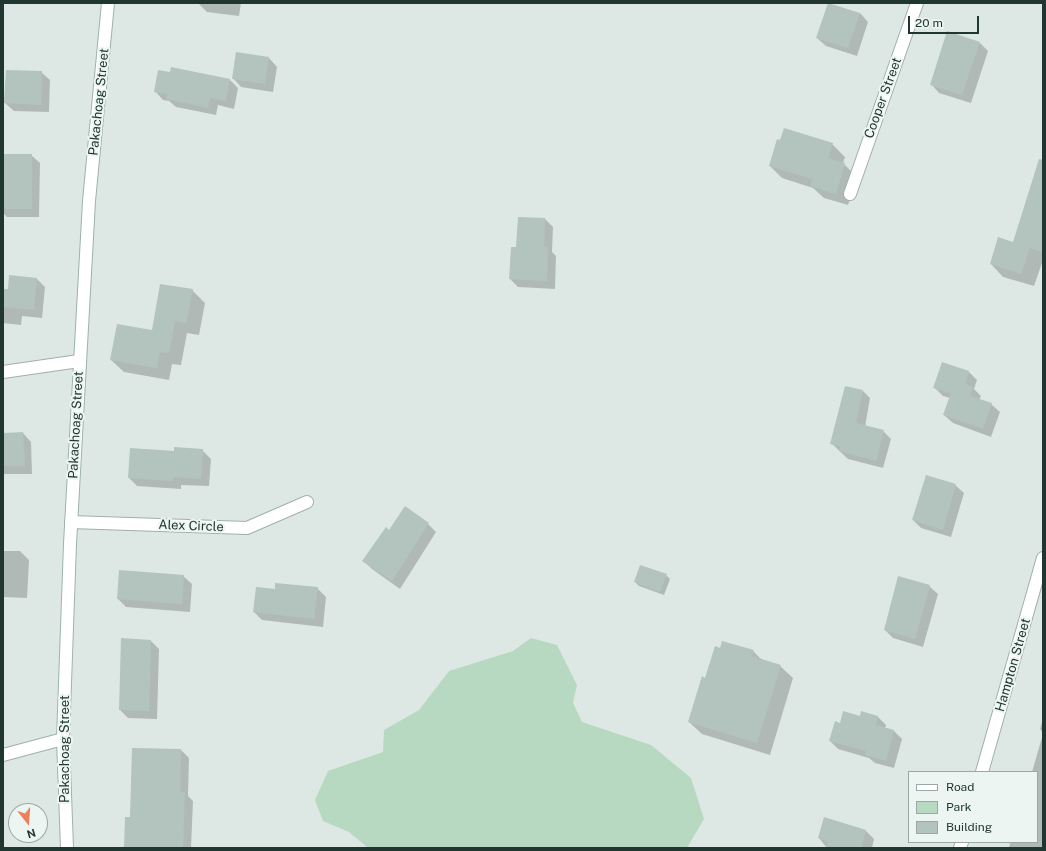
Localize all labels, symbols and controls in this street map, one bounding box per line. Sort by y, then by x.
scale bar [910,8,981,34]
text: 20 m [915,16,943,30]
street label: Pakachoag Street [86,48,112,156]
street label: Cooper Street [861,55,905,141]
street label: Pakachoag Street [65,371,87,479]
street label: Alex Circle [158,517,224,535]
street label: Hampton Street [992,616,1034,714]
street label: Pakachoag Street [57,695,73,803]
legend [908,771,1038,843]
text: Road [946,780,974,794]
text: Park [946,800,972,814]
north arrow [8,803,48,843]
text: Building [946,820,992,834]
text: N [25,827,37,841]

